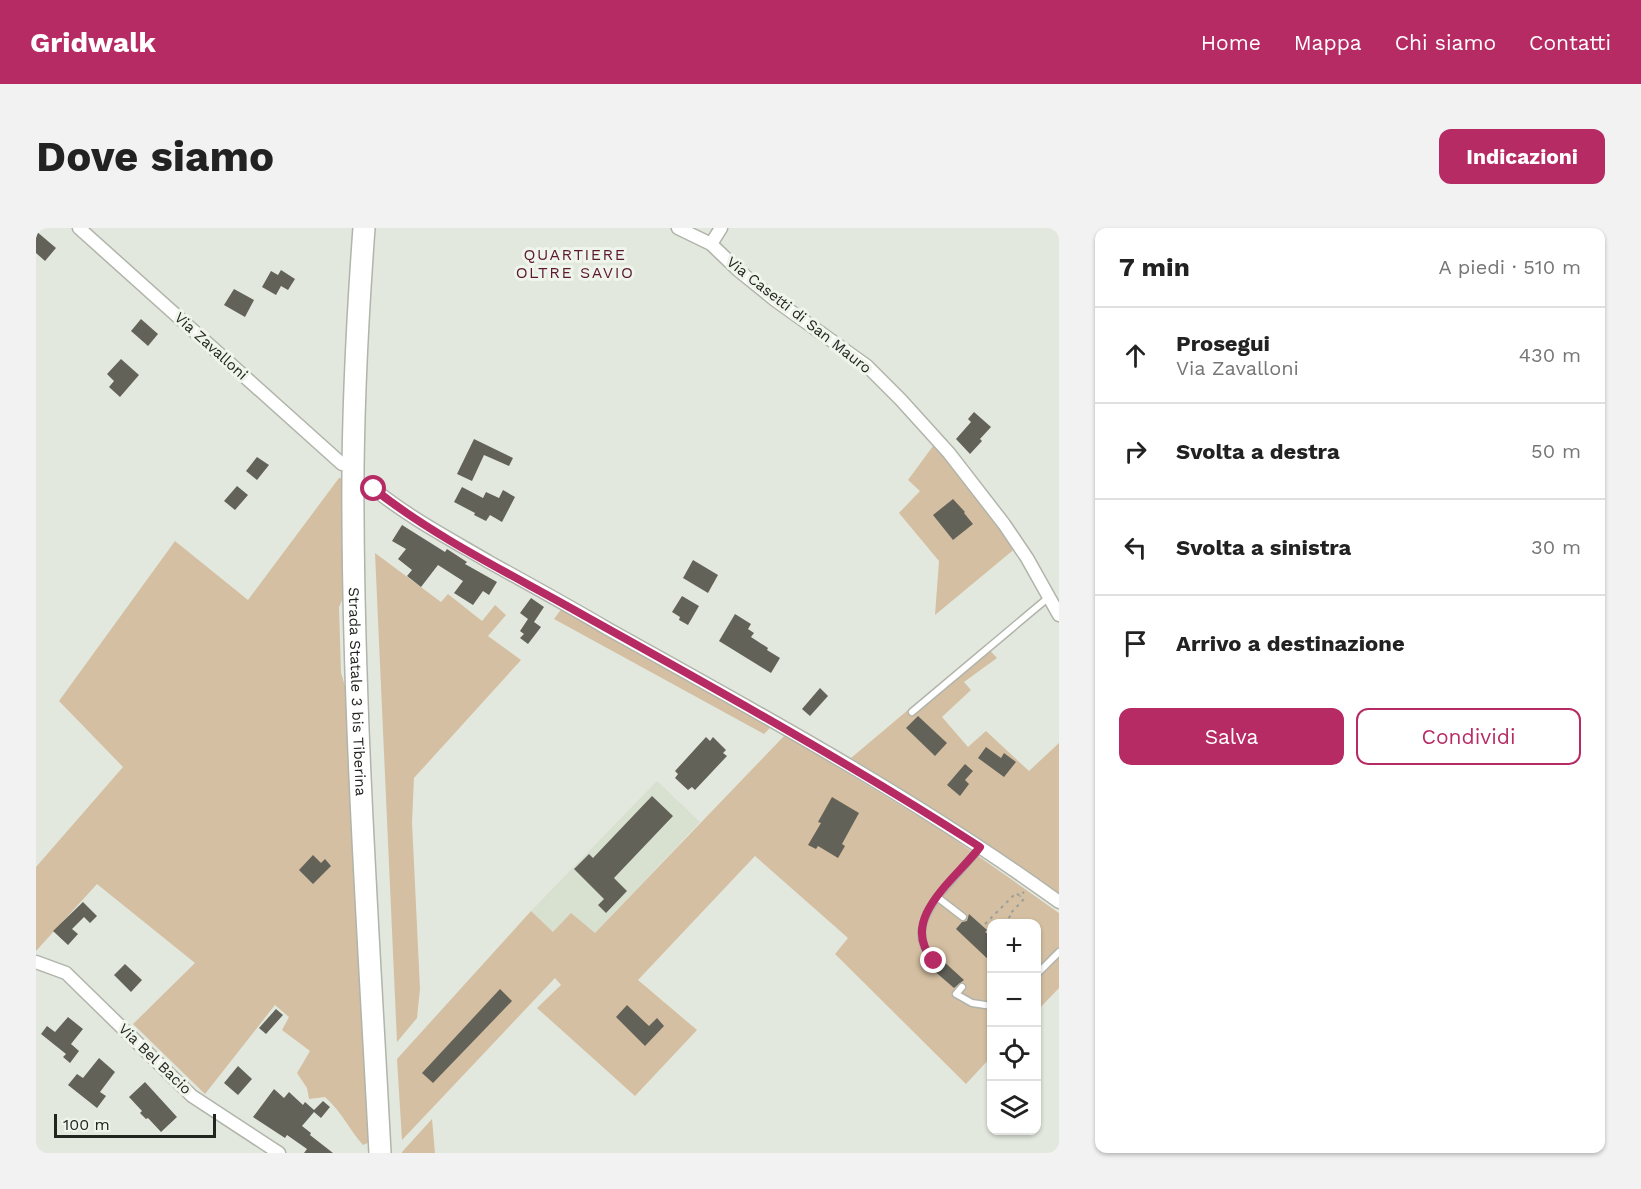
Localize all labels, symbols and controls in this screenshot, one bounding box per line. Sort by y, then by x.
text: Gridwalk [30,26,156,59]
text: Home [1201,30,1261,55]
text: Mappa [1294,30,1362,55]
text: Chi siamo [1395,30,1496,55]
text: Contatti [1529,30,1611,55]
button: Indicazioni [1439,129,1605,184]
text: Dove siamo [36,132,274,181]
district label: QUARTIERE OLTRE SAVIO [516,245,634,282]
text: 7 min [1119,252,1190,282]
street label: Via Casetti di San Mauro [723,253,875,377]
text: A piedi · 510 m [1439,255,1581,279]
street label: Via Zavalloni [171,308,251,384]
text: Prosegui [1176,331,1270,356]
icon: ahead [1119,339,1152,372]
text: 430 m [1519,343,1581,367]
text: Via Zavalloni [1176,356,1299,380]
icon: right [1119,435,1152,468]
text: Svolta a destra [1176,439,1340,464]
text: 50 m [1531,439,1581,463]
route start [360,475,386,501]
icon: left [1119,531,1152,564]
text: Svolta a sinistra [1176,535,1351,560]
text: 30 m [1531,535,1581,559]
street label: Strada Statale 3 bis Tiberina [345,587,370,797]
icon: arrive [1119,627,1152,660]
text: Arrivo a destinazione [1176,631,1405,656]
button: Salva [1119,708,1344,765]
button: Condividi [1356,708,1581,765]
map controls [987,919,1041,1135]
button: + [987,919,1041,973]
route end [920,947,946,973]
button: − [987,973,1041,1027]
street label: Via Bel Bacio [115,1020,195,1098]
button: locate [987,1027,1041,1081]
button: layers [987,1081,1041,1135]
scale bar [54,1111,216,1138]
text: 100 m [63,1115,110,1134]

